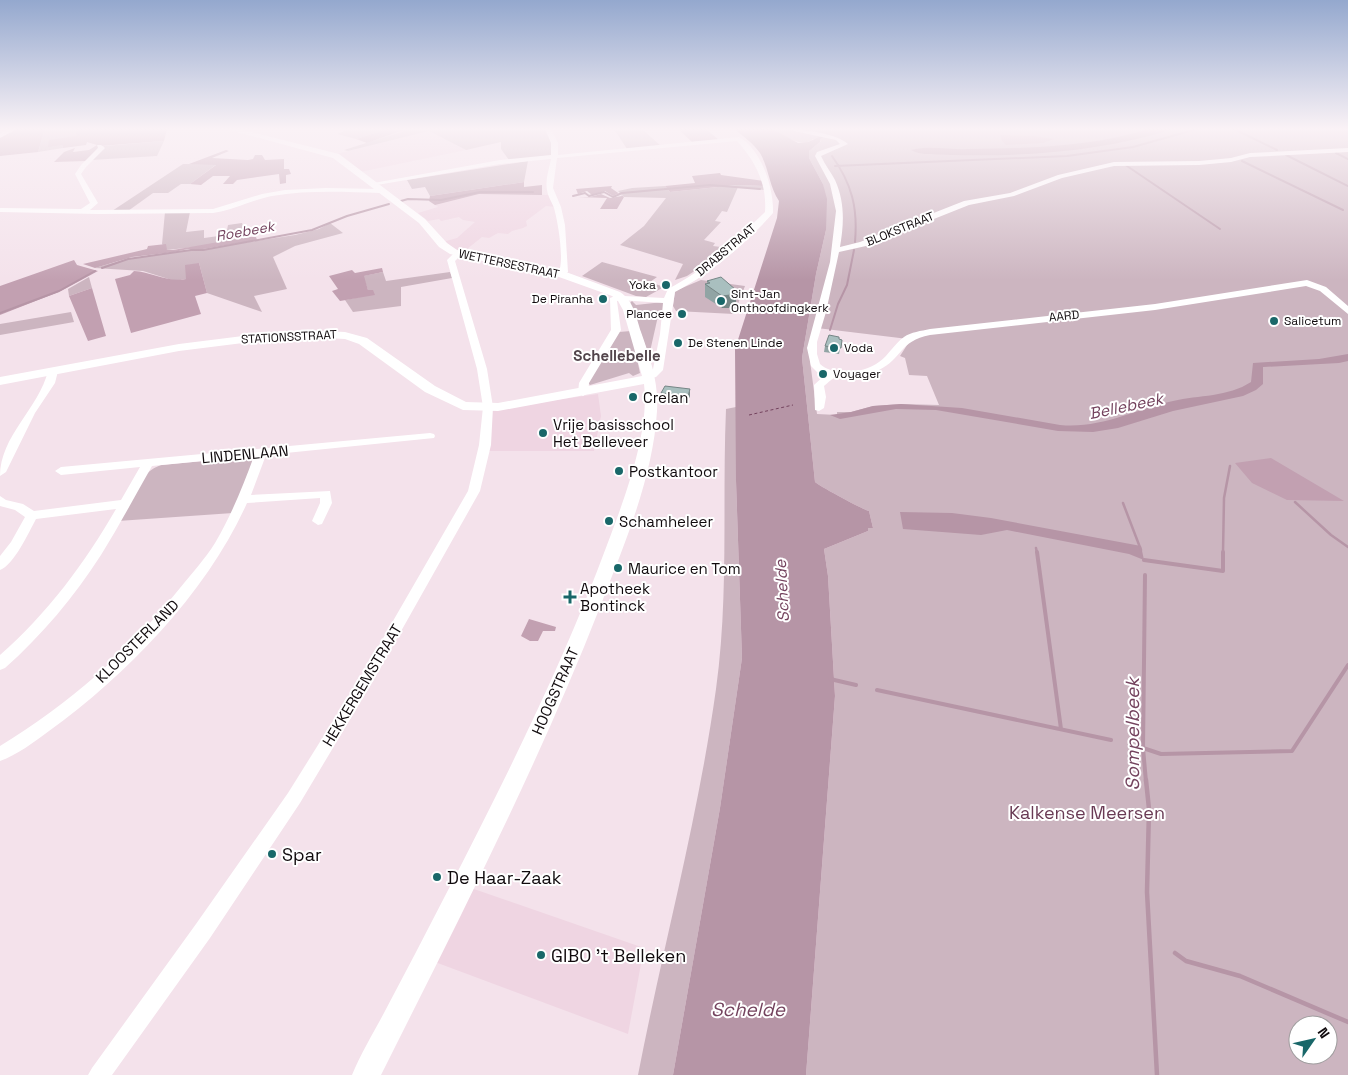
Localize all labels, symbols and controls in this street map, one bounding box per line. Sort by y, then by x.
street label: BLOKSTRAAT [863,208,937,250]
water label: Roebeek [214,217,277,245]
street label: DRABSTRAAT [693,220,759,280]
street label: WETTERSESTRAAT [457,245,561,283]
place label: Yoka [629,277,656,293]
marker: Yoka [660,279,672,291]
place label: Sint-Jan Onthoofdingkerk [731,286,829,316]
place label: De Piranha [532,291,593,307]
marker: De Piranha [597,293,609,305]
marker: Sint-Jan Onthoofdingkerk [715,295,727,307]
place label: Plancee [626,306,672,322]
street label: AARD [1048,306,1080,326]
marker: Plancee [676,308,688,320]
place label: Salicetum [1284,313,1341,329]
marker: Salicetum [1268,315,1280,327]
street label: STATIONSSTRAAT [241,326,337,348]
place label: De Stenen Linde [688,335,782,351]
marker: De Stenen Linde [672,337,684,349]
place label: Voda [844,340,873,356]
marker: Voda [828,342,840,354]
district label: Schellebelle [573,346,661,365]
place label: Voyager [833,366,881,382]
marker: Voyager [817,368,829,380]
water label: Bellebeek [1087,387,1167,424]
place label: Crelan [643,388,688,407]
marker: Crelan [627,391,639,403]
place label: Vrije basisschool Het Belleveer [553,415,674,451]
marker: Vrije basisschool Het Belleveer [537,427,549,439]
street label: LINDENLAAN [201,441,289,467]
place label: Postkantoor [629,462,718,481]
marker: Postkantoor [613,465,625,477]
place label: Schamheleer [619,512,713,531]
marker: Schamheleer [603,515,615,527]
place label: Maurice en Tom [628,559,741,578]
water label: Schelde [770,559,794,623]
marker: Maurice en Tom [612,562,624,574]
place label: Apotheek Bontinck [580,579,650,615]
marker: Apotheek Bontinck [564,591,576,603]
street label: KLOOSTERLAND [91,595,183,687]
street label: HEKKERGEMSTRAAT [318,620,406,750]
street label: HOOGSTRAAT [527,644,583,738]
water label: Sompelbeek [1120,675,1145,790]
park label: Kalkense Meersen [1009,801,1165,824]
place label: Spar [282,843,322,866]
marker: Spar [266,848,278,860]
place label: De Haar-Zaak [447,866,562,889]
marker: De Haar-Zaak [431,871,443,883]
place label: GIBO 't Belleken [551,944,686,967]
marker: GIBO 't Belleken [535,949,547,961]
water label: Schelde [711,997,786,1022]
north arrow [1288,1015,1338,1065]
text: N [1314,1024,1334,1042]

